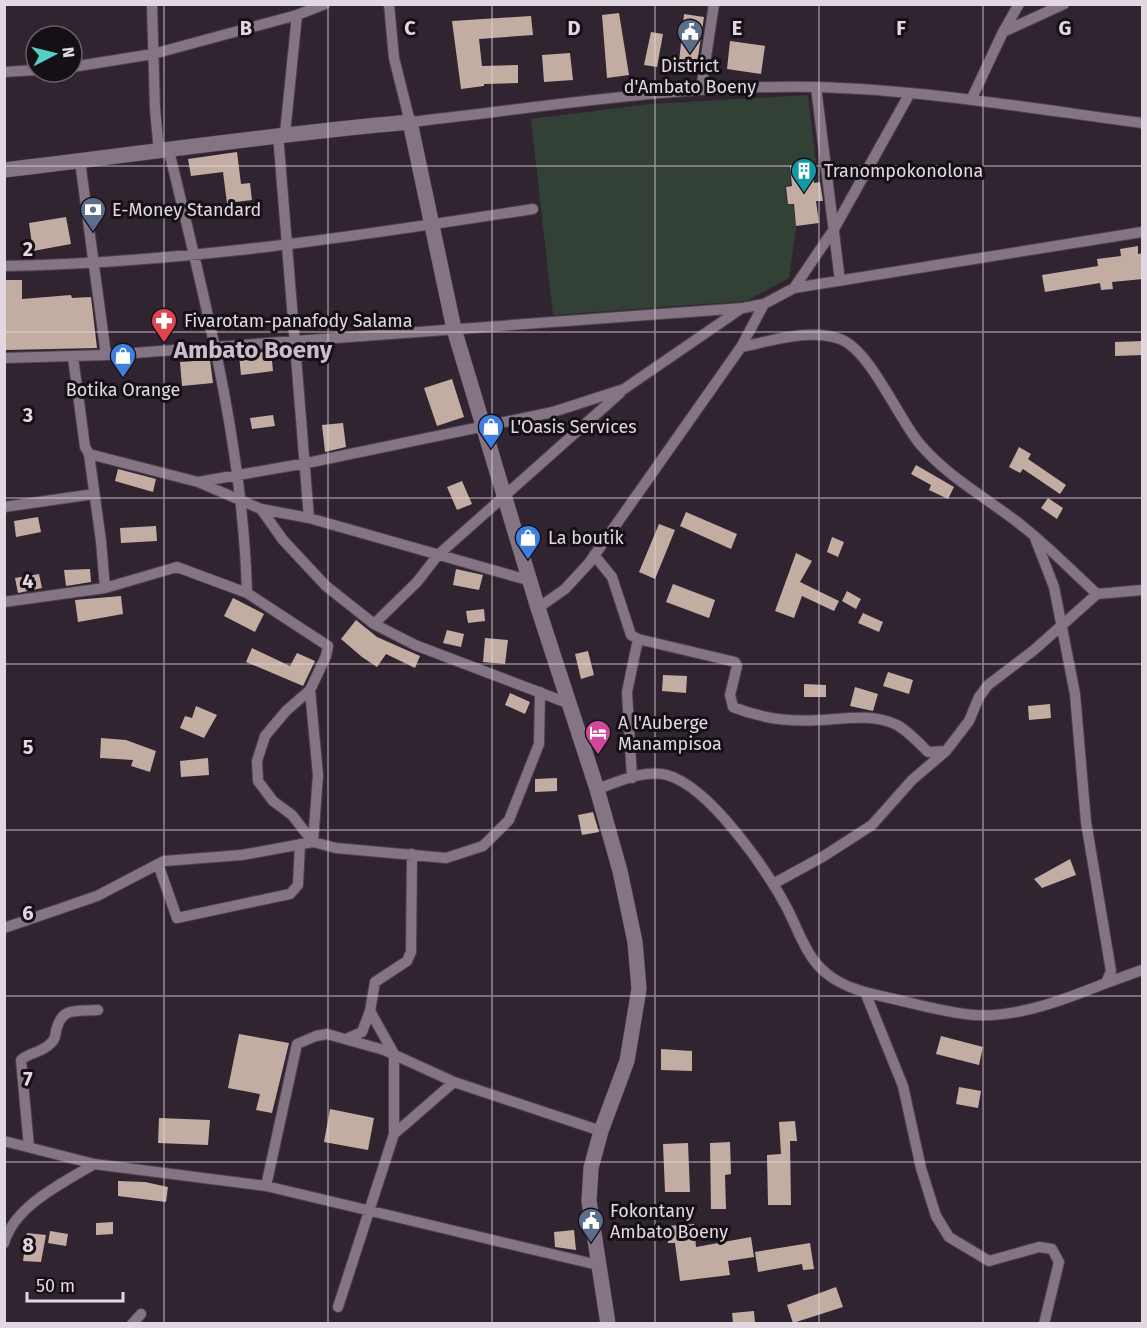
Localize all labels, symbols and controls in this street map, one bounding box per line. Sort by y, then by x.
text: B [240,16,252,40]
text: C [404,16,416,40]
text: D [567,16,581,40]
text: E [732,16,742,40]
text: F [896,16,906,40]
text: G [1059,16,1071,40]
public building icon: District d'Ambato Boeny [675,17,705,55]
north arrow [24,24,84,84]
text: N [58,46,78,59]
place label: District d'Ambato Boeny [624,55,756,98]
building icon: Tranompokonolona [789,156,819,194]
place label: Tranompokonolona [824,160,983,182]
bank icon: E-Money Standard [78,195,108,233]
place label: E-Money Standard [112,199,261,221]
text: 2 [23,237,33,261]
pharmacy icon: Fivarotam-panafody Salama [149,306,179,344]
place label: Fivarotam-panafody Salama [184,310,412,332]
district label: Ambato Boeny [173,336,333,364]
shop icon: Botika Orange [108,341,138,379]
place label: Botika Orange [66,379,180,401]
text: 3 [22,403,33,427]
shop icon: L'Oasis Services [476,412,506,450]
place label: L'Oasis Services [510,416,637,438]
shop icon: La boutik [513,523,543,561]
place label: La boutik [548,527,625,549]
text: 4 [22,569,34,593]
place label: A l'Auberge Manampisoa [618,712,722,755]
hotel icon: A l'Auberge Manampisoa [583,718,613,756]
text: 5 [23,735,34,759]
text: 6 [22,901,34,925]
text: 7 [23,1067,33,1091]
place label: Fokontany Ambato Boeny [610,1200,728,1243]
public building icon: Fokontany Ambato Boeny [576,1206,606,1244]
text: 8 [22,1233,34,1257]
scale bar [27,1265,123,1303]
text: 50 m [36,1275,75,1297]

